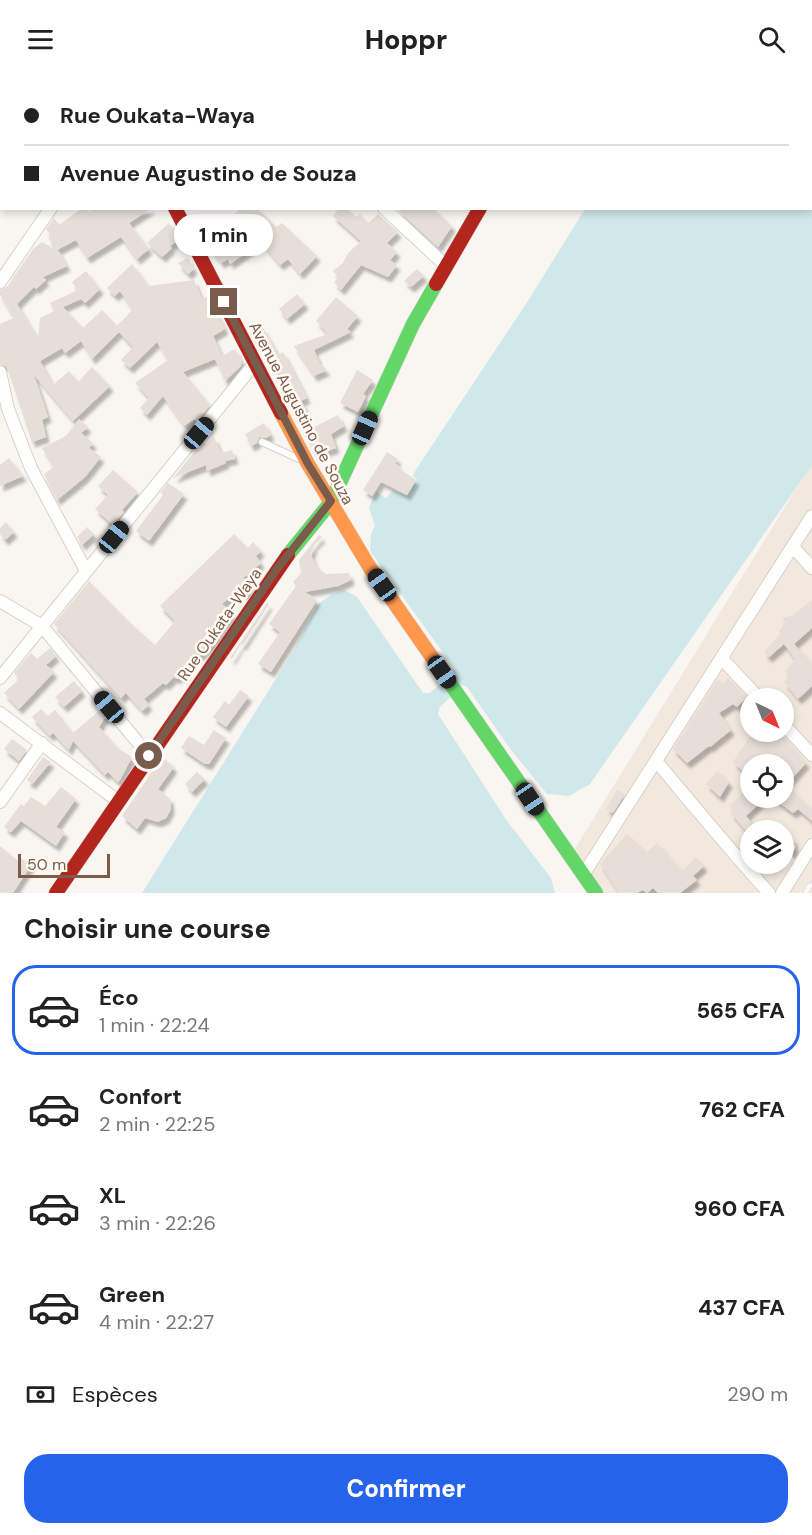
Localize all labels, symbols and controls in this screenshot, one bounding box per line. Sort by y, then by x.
text: Hoppr [365,22,447,57]
icon: menu [24,23,57,56]
icon: search [755,23,788,56]
text: Rue Oukata-Waya [60,101,255,130]
text: Avenue Augustino de Souza [60,159,357,188]
callout: 1 min [174,215,274,257]
text: 1 min [199,222,248,248]
route end [210,288,237,315]
street label: Avenue Augustino de Souza [244,318,359,508]
car [349,408,381,448]
car [181,413,217,453]
car [96,517,132,557]
street label: Rue Oukata-Waya [173,564,266,685]
car [364,565,400,605]
car [424,652,460,692]
car [91,687,127,727]
north arrow [740,688,794,742]
map controls [740,688,794,874]
route start [135,742,162,769]
button: locate [740,754,794,808]
car [512,779,548,819]
button: layers [740,820,794,874]
scale bar [18,851,110,878]
text: 50 m [27,854,66,875]
text: Choisir une course [24,911,271,946]
icon: car [27,983,81,1037]
text: Éco [99,983,139,1012]
text: 565 CFA [696,996,785,1025]
text: 1 min · 22:24 [99,1012,210,1038]
icon: car [27,1082,81,1136]
text: Confort [99,1082,182,1111]
text: 762 CFA [699,1095,785,1124]
text: 2 min · 22:25 [99,1111,215,1137]
icon: car [27,1181,81,1235]
text: XL [99,1181,126,1210]
text: 960 CFA [694,1194,785,1223]
text: 3 min · 22:26 [99,1210,216,1236]
icon: car [27,1280,81,1334]
text: Green [99,1280,165,1309]
text: 437 CFA [698,1293,785,1322]
text: 4 min · 22:27 [99,1309,214,1335]
icon: cash [24,1378,57,1411]
text: Espèces [72,1380,158,1409]
text: 290 m [727,1381,788,1407]
button: Confirmer [24,1454,788,1523]

